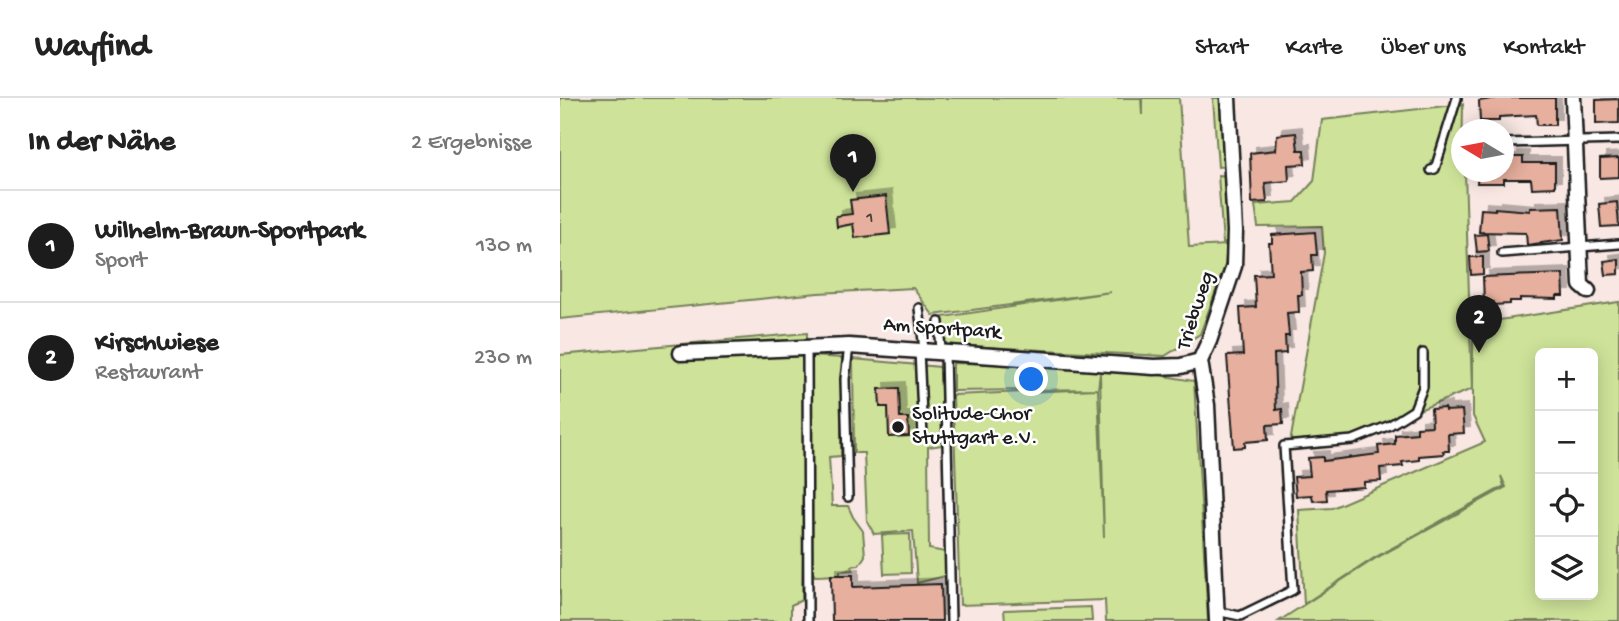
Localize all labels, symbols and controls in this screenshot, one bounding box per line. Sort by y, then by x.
text: Wayfind [35,29,150,67]
text: Start [1195,34,1247,63]
text: Karte [1285,34,1343,63]
text: Über uns [1381,34,1465,63]
text: Kontakt [1503,34,1584,63]
north arrow [1451,119,1514,182]
text: In der Nähe [28,126,175,161]
text: 2 Ergebnisse [411,130,532,157]
pin: 1 [830,134,876,192]
house number: 1 [865,208,874,229]
text: Wilhelm-Braun-Sportpark [95,217,364,248]
text: 1 [46,233,56,260]
text: 130 m [476,233,532,260]
text: Sport [95,248,146,275]
street label: Triebweg [1172,269,1221,354]
pin: 2 [1456,295,1502,353]
street label: Am Sportpark [882,313,1004,347]
text: Kirschwiese [95,329,219,360]
text: 2 [45,345,57,372]
text: 230 m [474,345,532,372]
map controls [1535,348,1598,600]
button: + [1535,348,1598,411]
text: Restaurant [95,360,202,387]
your location [1014,362,1048,396]
place label: Solitude-Chor Stuttgart e.V. [912,403,1038,452]
button: − [1535,411,1598,474]
marker: Solitude-Chor Stuttgart e.V. [890,419,906,435]
button: locate [1535,474,1598,537]
button: layers [1535,537,1598,600]

